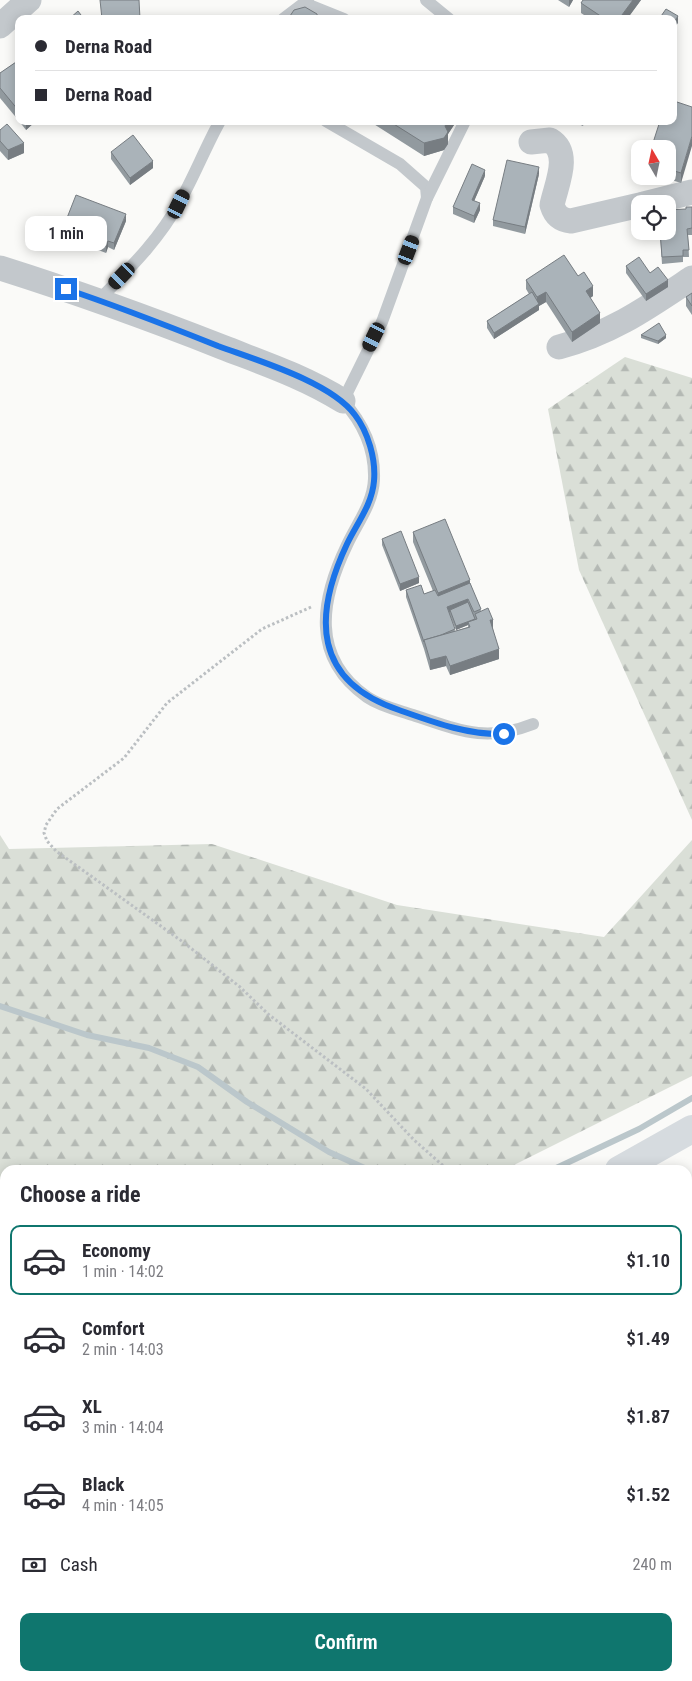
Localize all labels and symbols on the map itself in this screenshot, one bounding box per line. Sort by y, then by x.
north arrow [631,140,676,185]
car [165,187,192,221]
callout: 1 min [25,216,107,252]
car [396,233,421,267]
car [106,260,137,292]
route end [55,278,77,300]
car [360,320,387,354]
route start [493,723,515,745]

